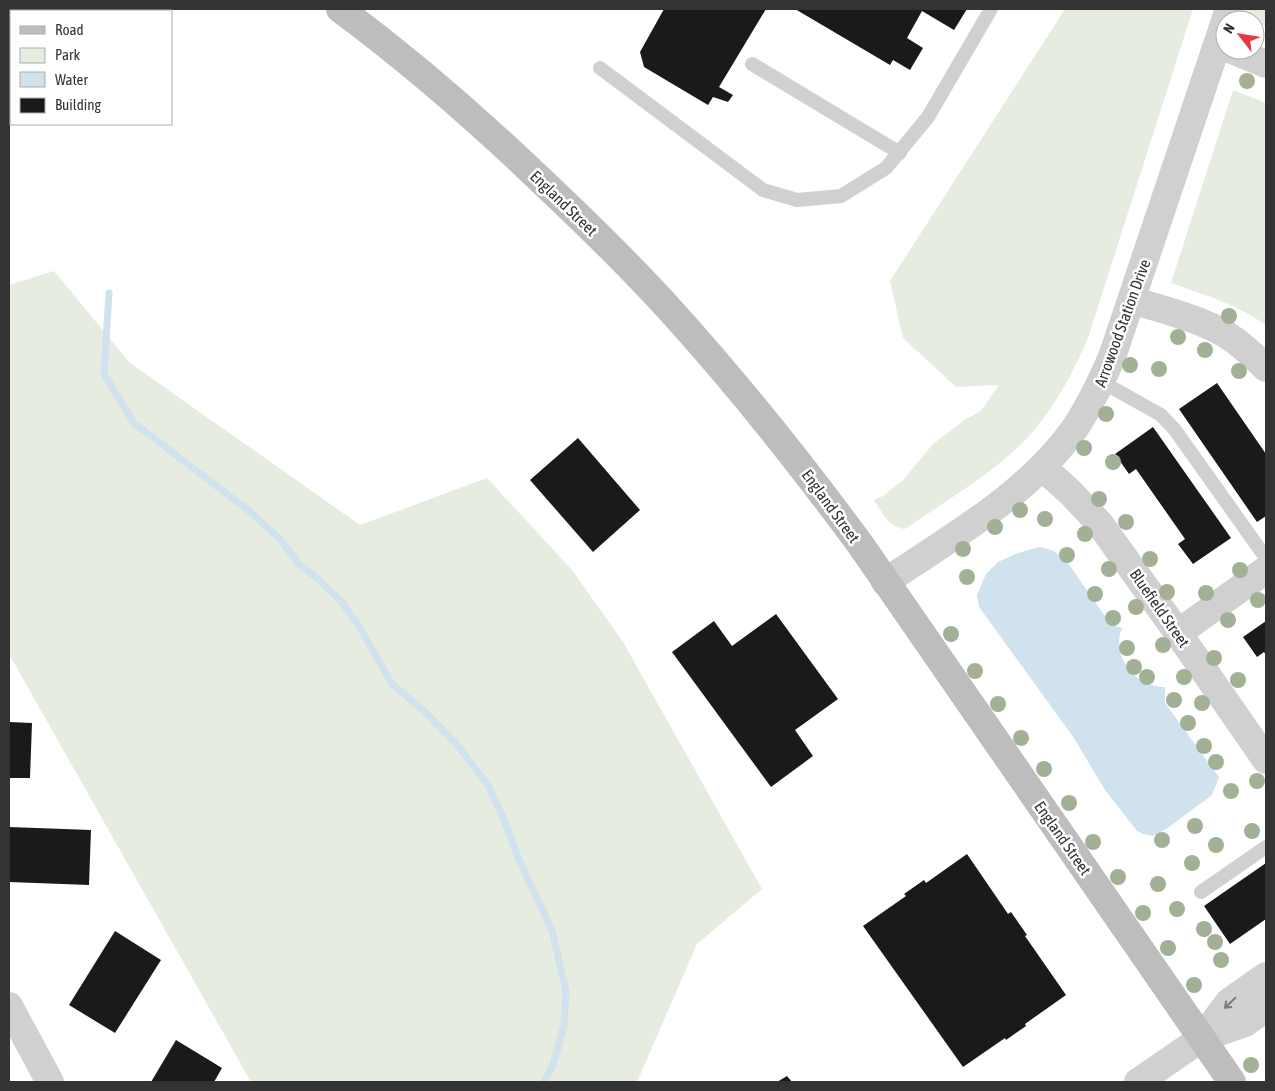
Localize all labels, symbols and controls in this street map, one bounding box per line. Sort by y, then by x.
legend [10,10,172,125]
north arrow [1215,10,1265,60]
text: Road [55,21,84,38]
text: N [1220,21,1238,36]
text: Park [55,46,80,63]
text: Water [55,71,88,88]
text: Building [55,96,101,113]
street label: England Street [526,167,601,240]
street label: Arrowood Station Drive [1091,257,1153,389]
street label: England Street [798,466,864,547]
street label: Bluefield Street [1126,566,1194,651]
street label: England Street [1030,798,1095,879]
one-way arrow [1224,997,1236,1009]

